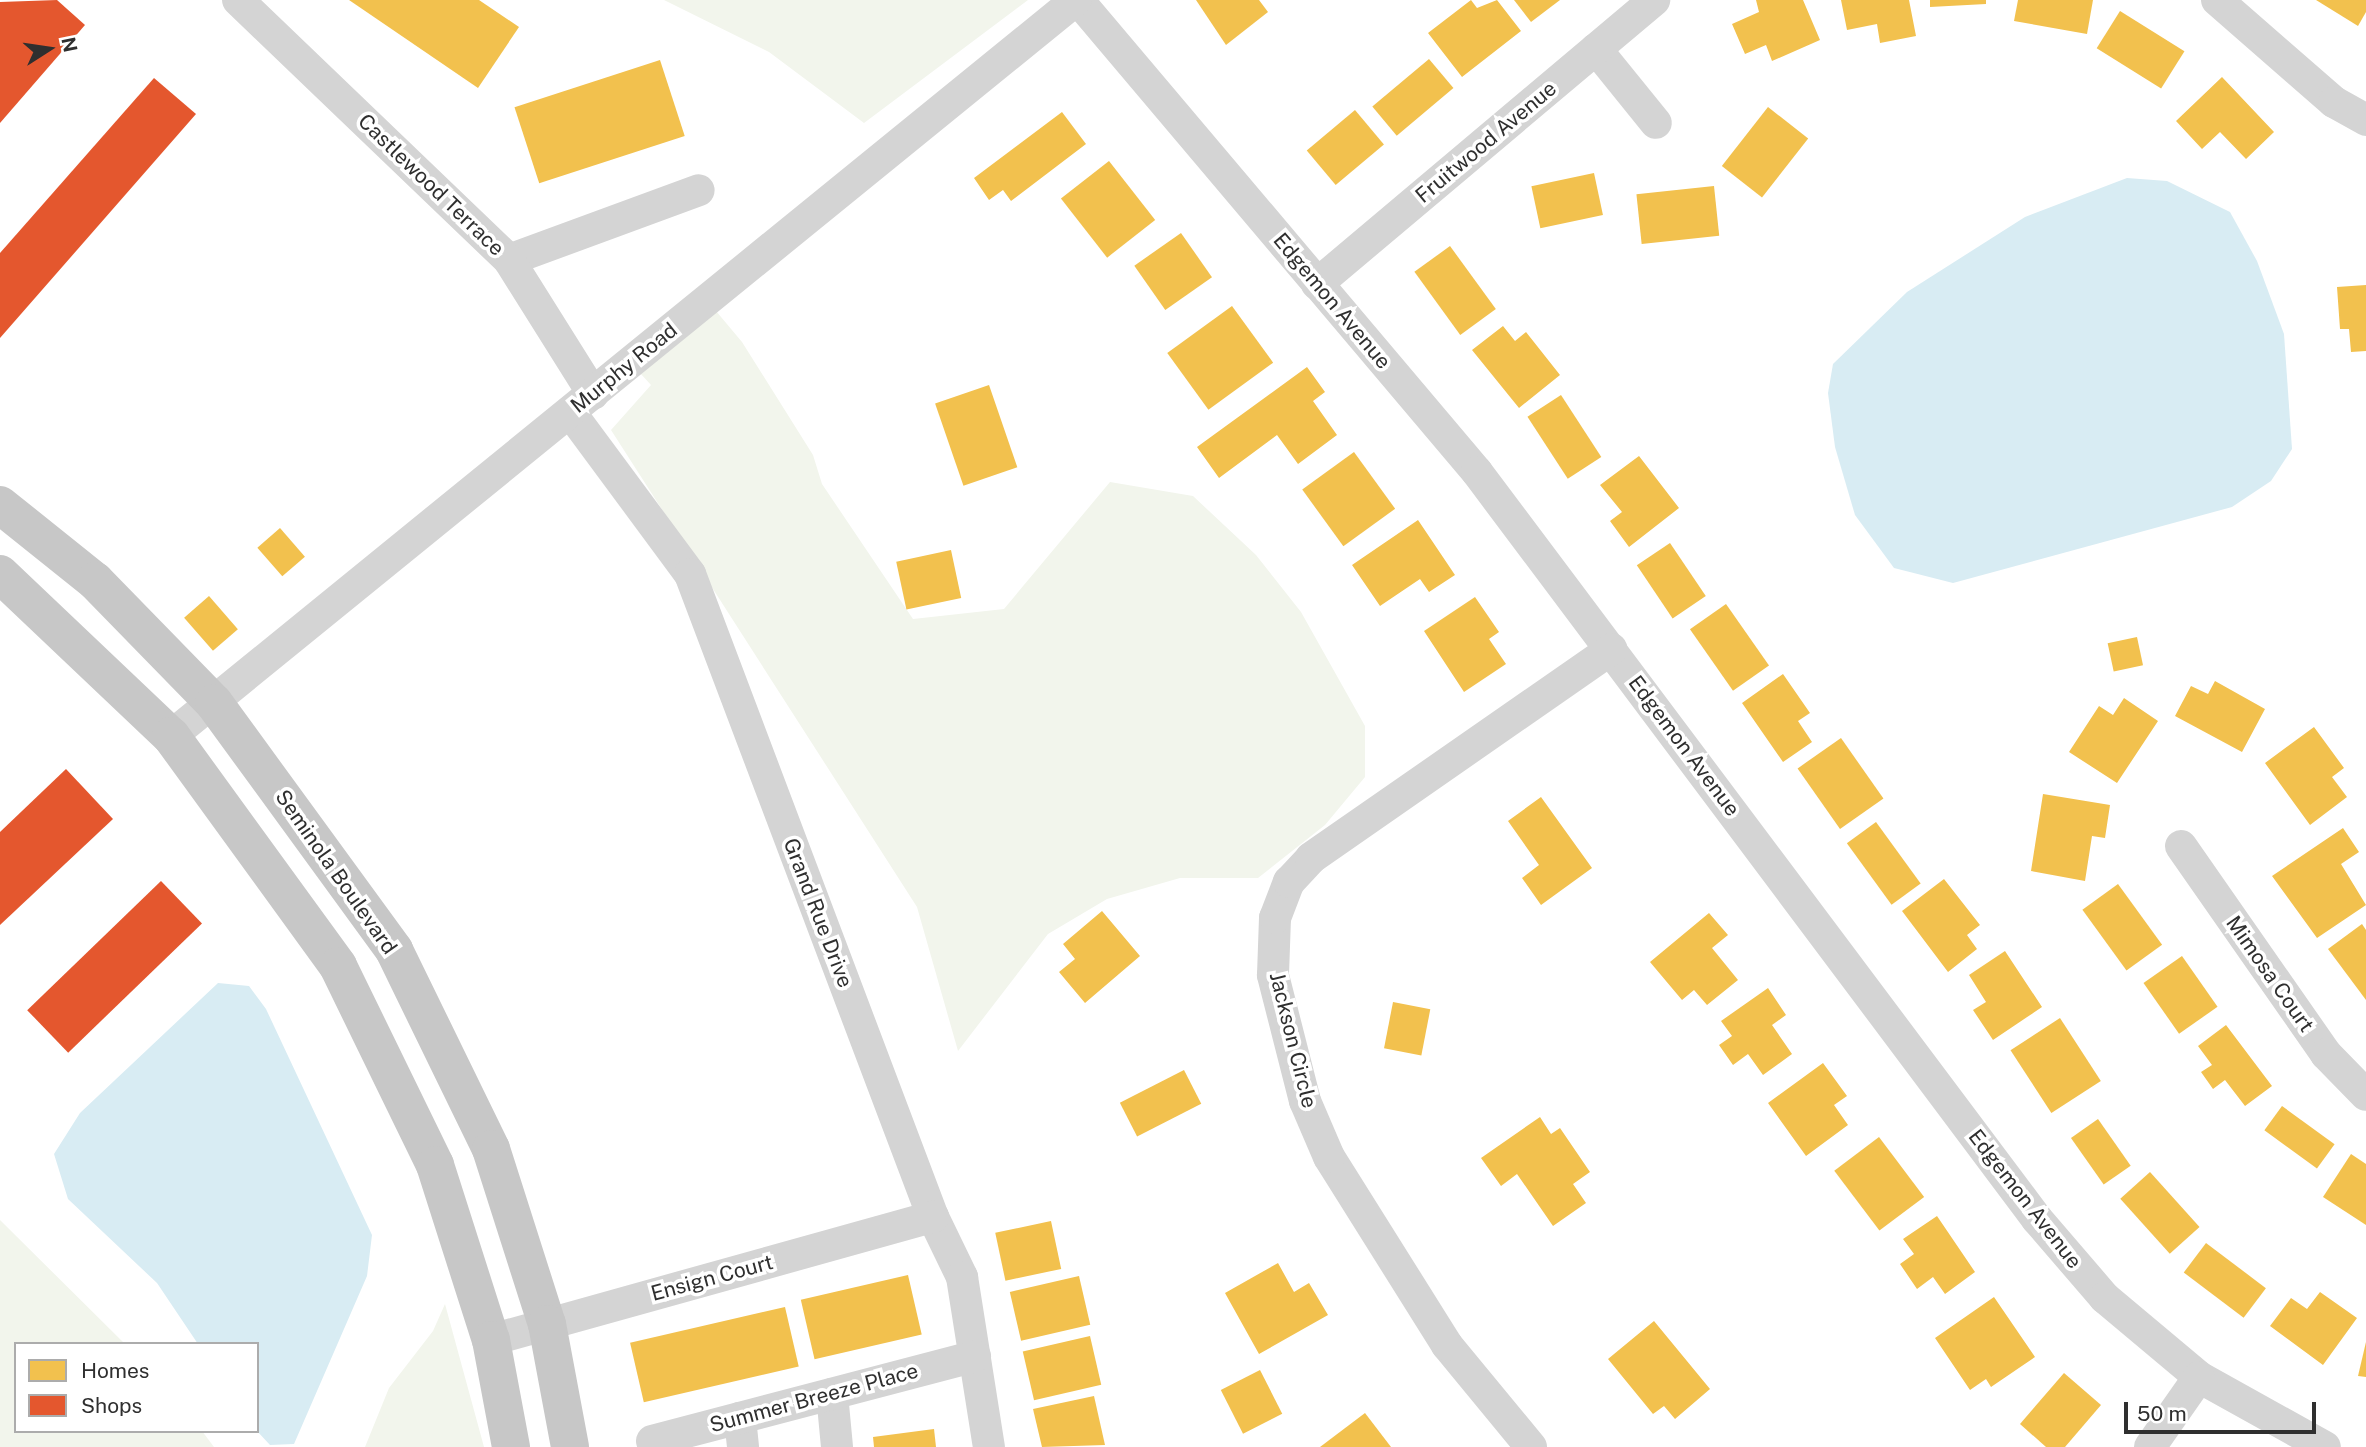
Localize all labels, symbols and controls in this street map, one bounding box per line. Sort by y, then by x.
north arrow [14,14,84,84]
text: N [57,35,82,54]
street label: Fruitwood Avenue [1410,76,1562,208]
street label: Castlewood Terrace [353,109,509,261]
street label: Edgemon Avenue [1268,228,1396,374]
street label: Murphy Road [566,317,682,419]
street label: Edgemon Avenue [1623,671,1745,821]
street label: Seminola Boulevard [270,785,402,959]
street label: Grand Rue Drive [778,835,858,991]
street label: Mimosa Court [2221,911,2319,1037]
street label: Jackson Circle [1264,969,1322,1111]
street label: Edgemon Avenue [1963,1125,2087,1273]
street label: Ensign Court [648,1250,776,1306]
legend [14,1342,259,1433]
text: Homes [81,1358,149,1383]
street label: Summer Breeze Place [707,1358,921,1438]
scale bar [2128,1388,2320,1432]
text: Shops [81,1393,142,1418]
text: 50 m [2137,1401,2187,1426]

